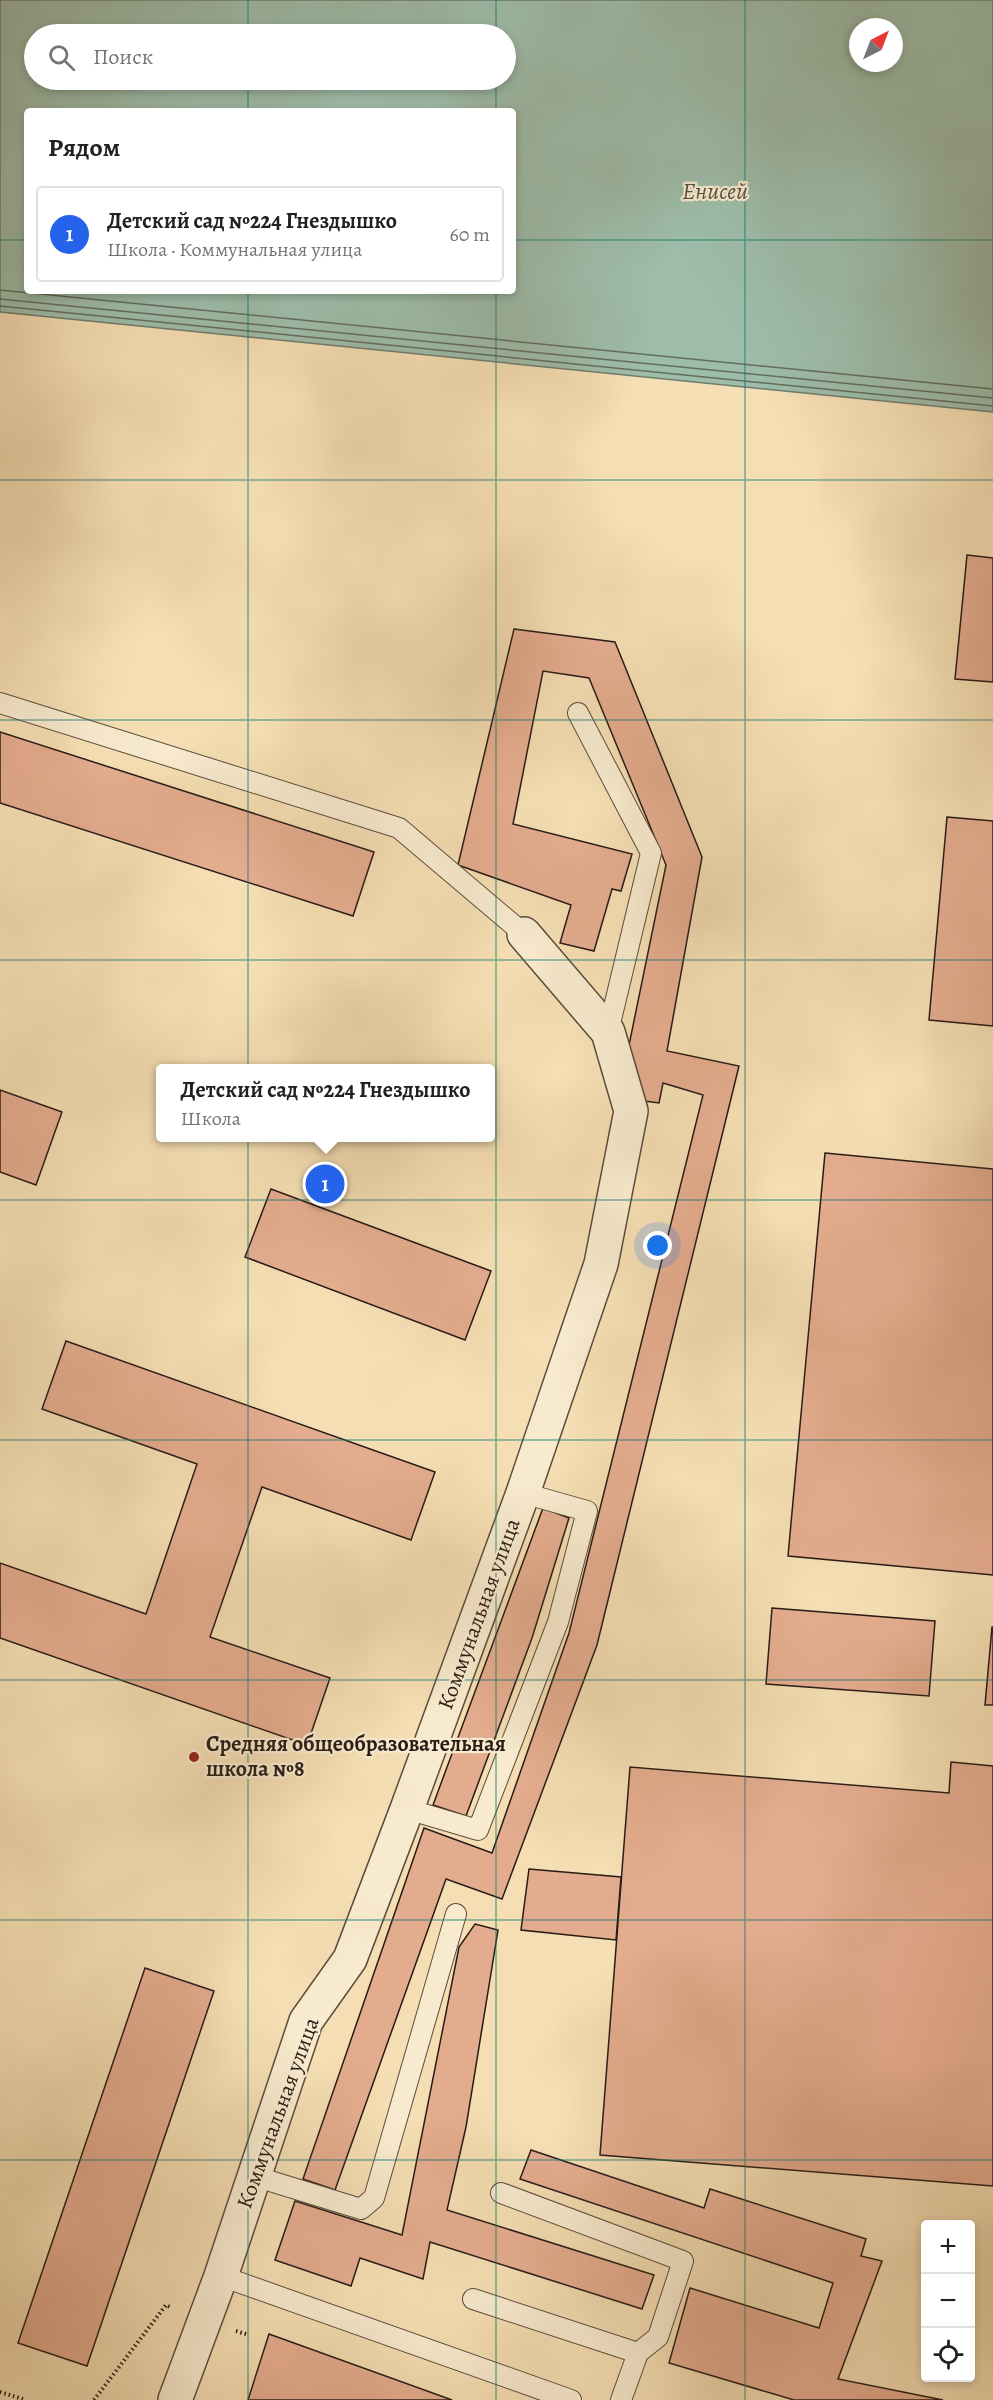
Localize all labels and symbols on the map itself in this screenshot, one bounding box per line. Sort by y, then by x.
north arrow [849,18,903,72]
water label: Енисей [682,175,748,207]
pin: 1 [306,1162,344,1206]
your location [643,1231,672,1260]
street label: Коммунальная улица [430,1513,528,1714]
place label: Средняя общеобразовательная школа №8 [206,1729,506,1784]
marker: Средняя общеобразовательная школа №8 [187,1750,201,1764]
street label: Коммунальная улица [229,2012,327,2213]

